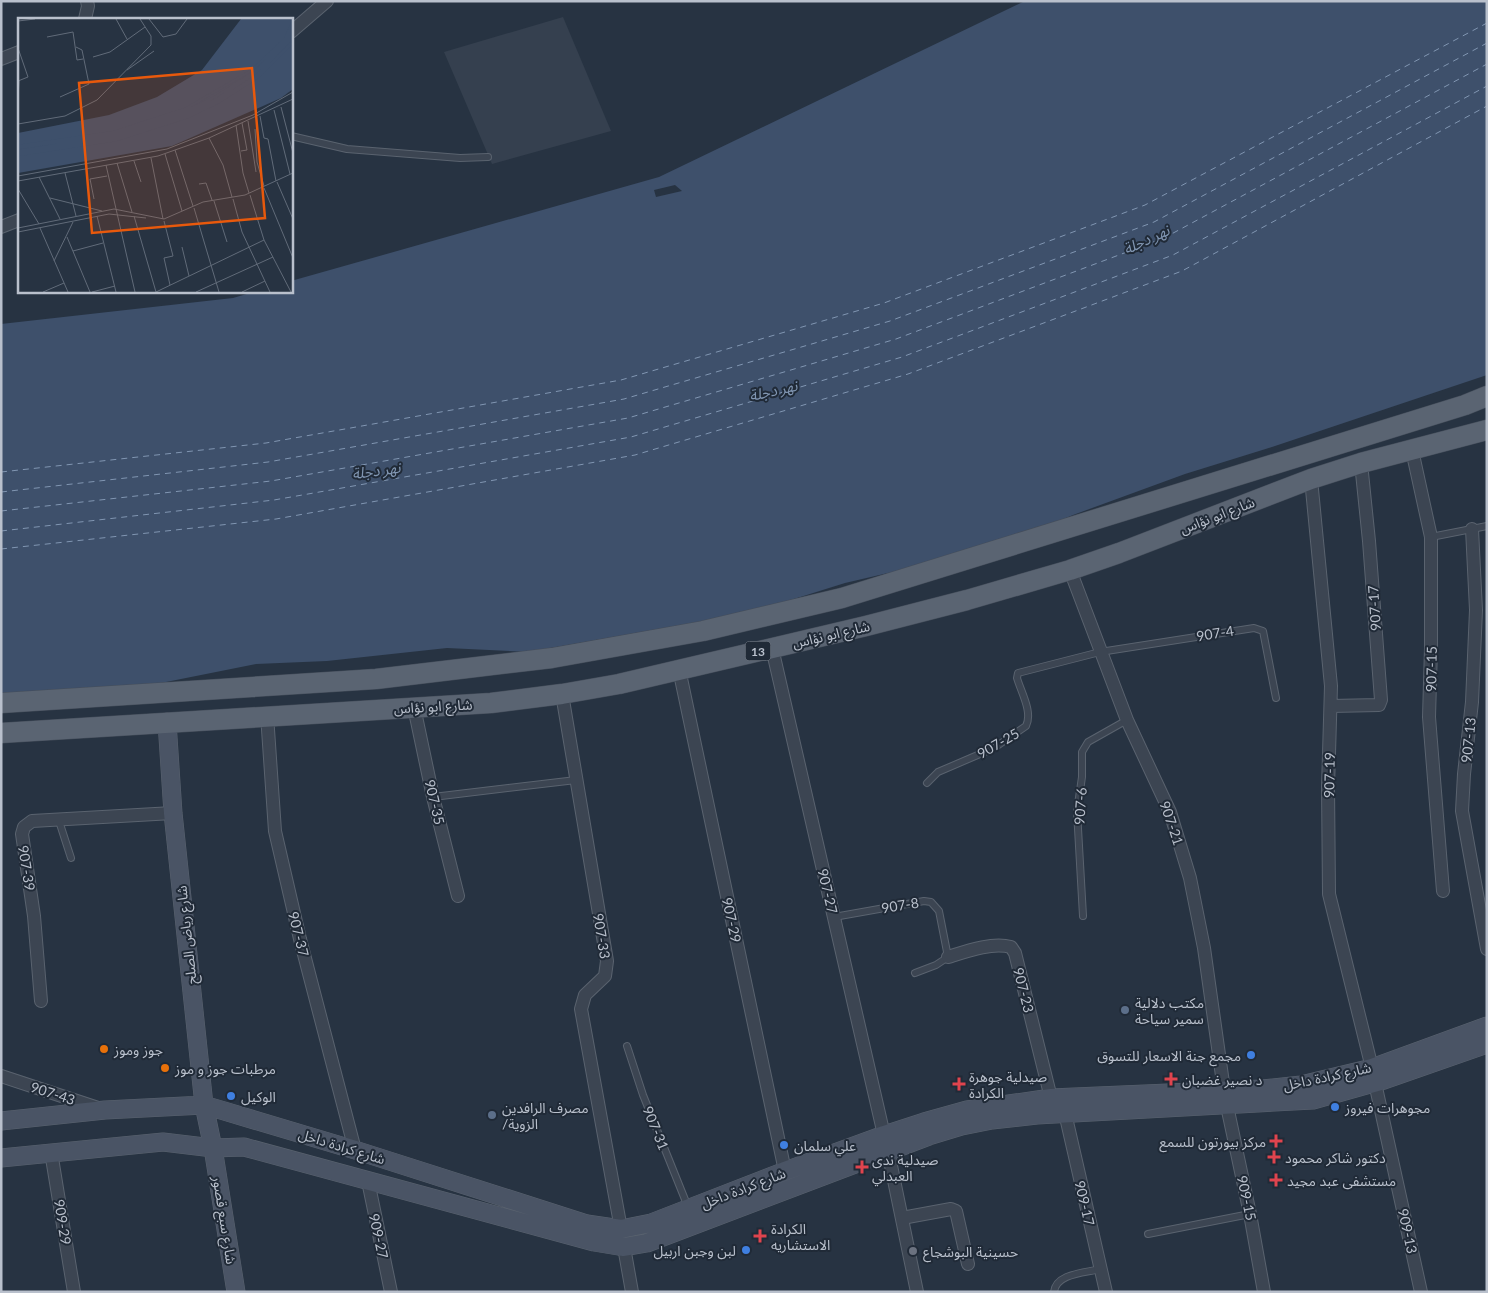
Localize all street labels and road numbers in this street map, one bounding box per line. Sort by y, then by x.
street label: شارع ابو نؤاس [1177,493,1258,540]
street label: 907-17 [1364,585,1384,631]
street label: شارع ابو نؤاس [791,617,872,654]
street label: 907-4 [1195,622,1235,644]
road number: 13 [746,641,770,660]
street label: 907-15 [1422,646,1440,692]
street label: شارع ابو نؤاس [393,695,473,720]
street label: 907-13 [1457,716,1479,764]
street label: 907-25 [974,724,1022,762]
street label: 907-19 [1320,752,1338,798]
street label: 907-35 [422,778,448,826]
street label: 907-6 [1070,787,1090,825]
street label: 907-21 [1157,799,1187,847]
street label: 907-39 [15,844,39,892]
street label: 907-27 [815,867,841,915]
street label: شارع رياض الصلح [172,884,203,985]
street label: 907-8 [880,894,920,916]
street label: 907-29 [719,896,745,944]
street label: 907-37 [285,910,313,958]
street label: 907-33 [590,912,614,960]
street label: 907-23 [1010,966,1038,1014]
street label: شارع كرادة داخل [1281,1058,1373,1097]
street label: 907-43 [29,1078,77,1108]
street label: 907-31 [640,1104,672,1152]
street label: شارع كرادة داخل [296,1125,387,1170]
street label: شارع كرادة داخل [698,1164,789,1215]
street label: شارع سبع قصور [207,1174,240,1266]
street label: 909-15 [1234,1174,1260,1222]
street label: 909-17 [1072,1179,1098,1227]
street label: 909-29 [51,1198,75,1246]
street label: 909-13 [1395,1207,1421,1255]
street label: 909-27 [366,1212,392,1260]

